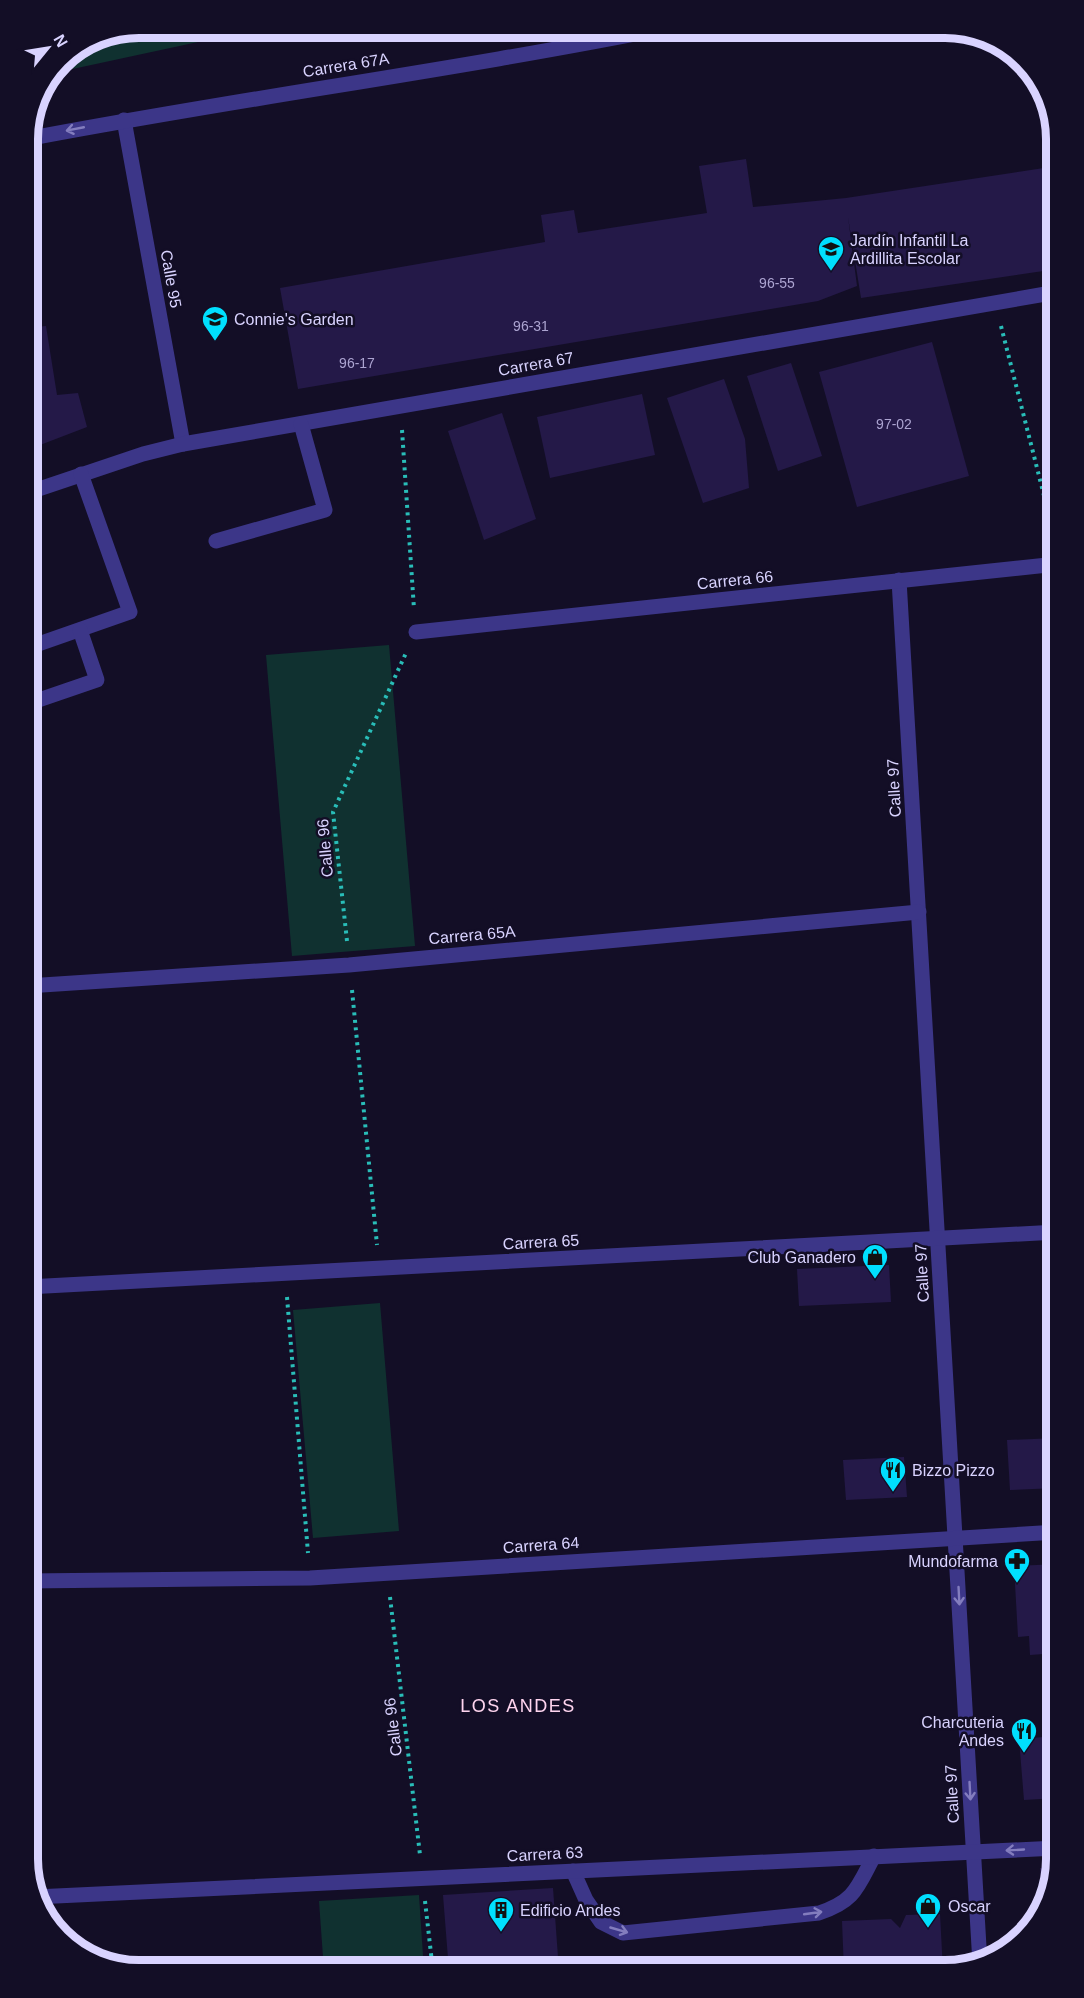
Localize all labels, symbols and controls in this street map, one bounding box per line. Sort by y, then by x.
north arrow [18,18,78,78]
text: N [50,31,71,50]
street label: Carrera 67A [302,50,391,80]
one-way arrow [66,124,86,135]
place label: Jardín Infantil La Ardillita Escolar [850,232,968,267]
school or university icon: Jardín Infantil La Ardillita Escolar [816,234,846,272]
street label: Calle 95 [158,249,184,309]
house number: 96-55 [759,275,795,291]
school or university icon: Connie's Garden [200,304,230,342]
place label: Connie's Garden [234,311,354,328]
house number: 96-31 [513,318,549,334]
street label: Carrera 67 [497,349,575,379]
house number: 96-17 [339,355,375,371]
house number: 97-02 [876,416,912,432]
street label: Carrera 66 [696,568,774,592]
street label: Calle 97 [884,758,904,818]
street label: Calle 96 [314,818,336,878]
street label: Carrera 65A [428,923,516,947]
street label: Carrera 65 [502,1232,580,1252]
shop icon: Club Ganadero [860,1242,890,1280]
street label: Calle 97 [912,1243,932,1303]
place label: Club Ganadero [747,1249,856,1266]
restaurant icon: Bizzo Pizzo [878,1455,908,1493]
place label: Bizzo Pizzo [912,1462,995,1479]
street label: Carrera 64 [502,1534,580,1556]
pharmacy icon: Mundofarma [1002,1546,1032,1584]
place label: Mundofarma [908,1553,998,1570]
one-way arrow [953,1585,964,1605]
district label: LOS ANDES [460,1696,576,1716]
street label: Calle 96 [381,1697,405,1757]
place label: Charcuteria Andes [921,1714,1004,1749]
restaurant icon: Charcuteria Andes [1009,1716,1039,1754]
street label: Calle 97 [942,1764,962,1824]
one-way arrow [965,1780,976,1800]
street label: Carrera 63 [506,1844,584,1864]
one-way arrow [1006,1845,1026,1856]
shop icon: Oscar [913,1891,943,1929]
building icon: Edificio Andes [486,1895,516,1933]
place label: Oscar [948,1898,991,1915]
place label: Edificio Andes [520,1902,621,1919]
one-way arrow [802,1908,822,1919]
one-way arrow [610,1925,629,1936]

